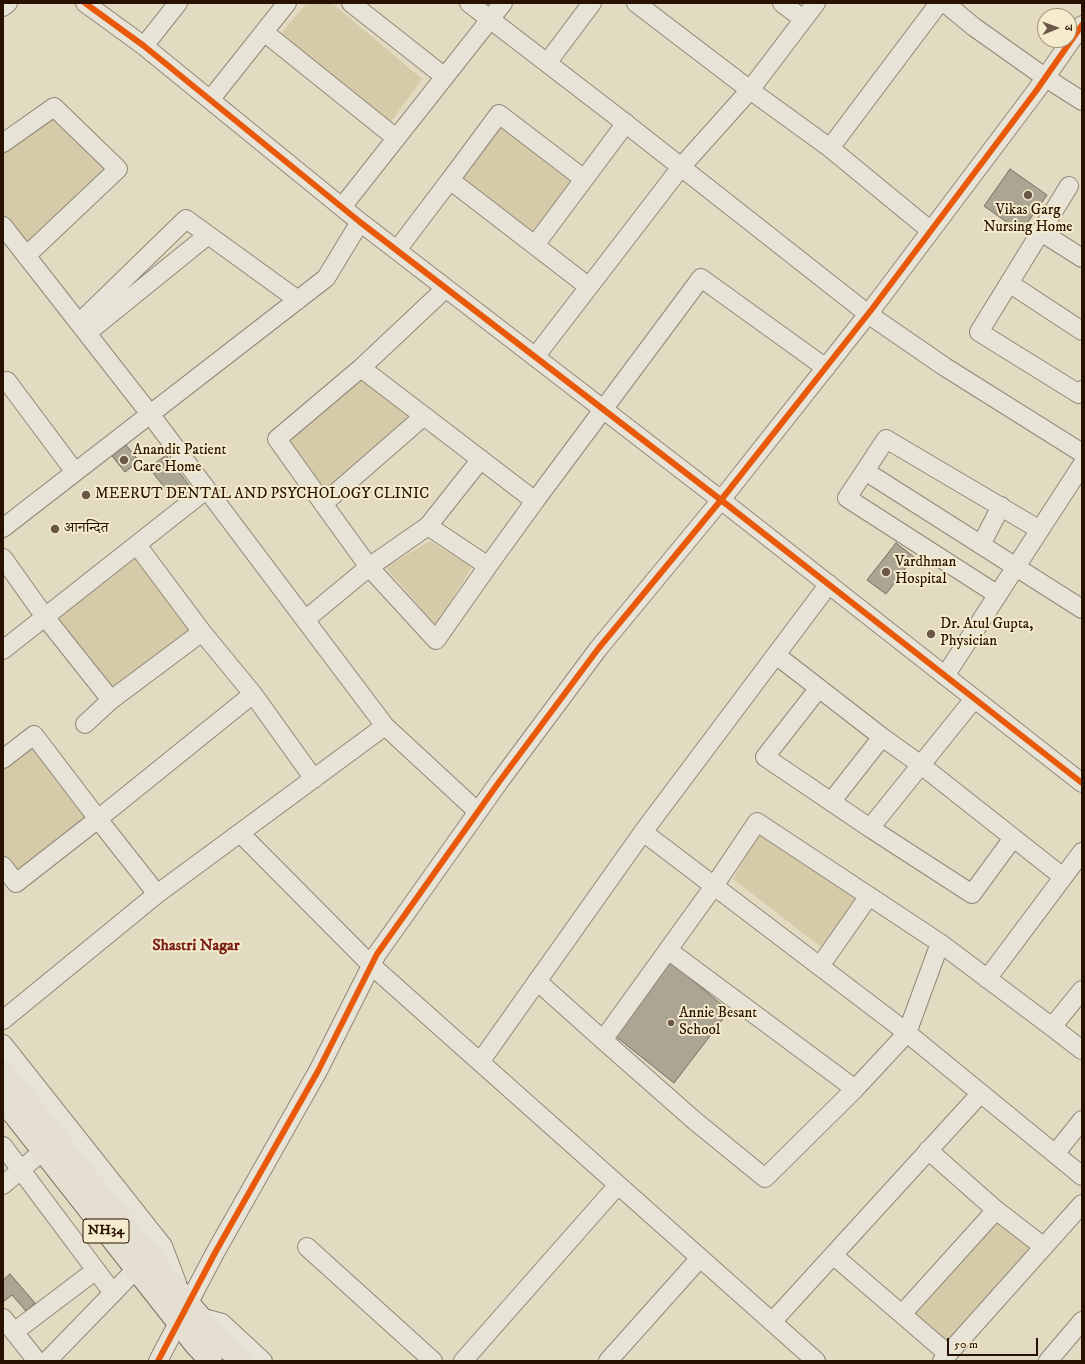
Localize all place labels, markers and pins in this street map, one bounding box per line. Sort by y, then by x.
marker: Vikas Garg Nursing Home [1022,189,1034,201]
place label: Vikas Garg Nursing Home [983,202,1073,237]
place label: Anandit Patient Care Home [133,442,226,477]
marker: Anandit Patient Care Home [118,454,130,466]
place label: MEERUT DENTAL AND PSYCHOLOGY CLINIC [95,486,429,504]
marker: MEERUT DENTAL AND PSYCHOLOGY CLINIC [80,489,92,501]
place label: आनन्दित [64,520,109,538]
marker: आनन्दित [49,523,61,535]
place label: Vardhman Hospital [895,554,956,589]
marker: Vardhman Hospital [880,566,892,578]
place label: Dr. Atul Gupta, Physician [940,616,1033,651]
marker: Dr. Atul Gupta, Physician [925,628,937,640]
place label: Annie Besant School [679,1005,757,1040]
marker: Annie Besant School [666,1018,676,1028]

